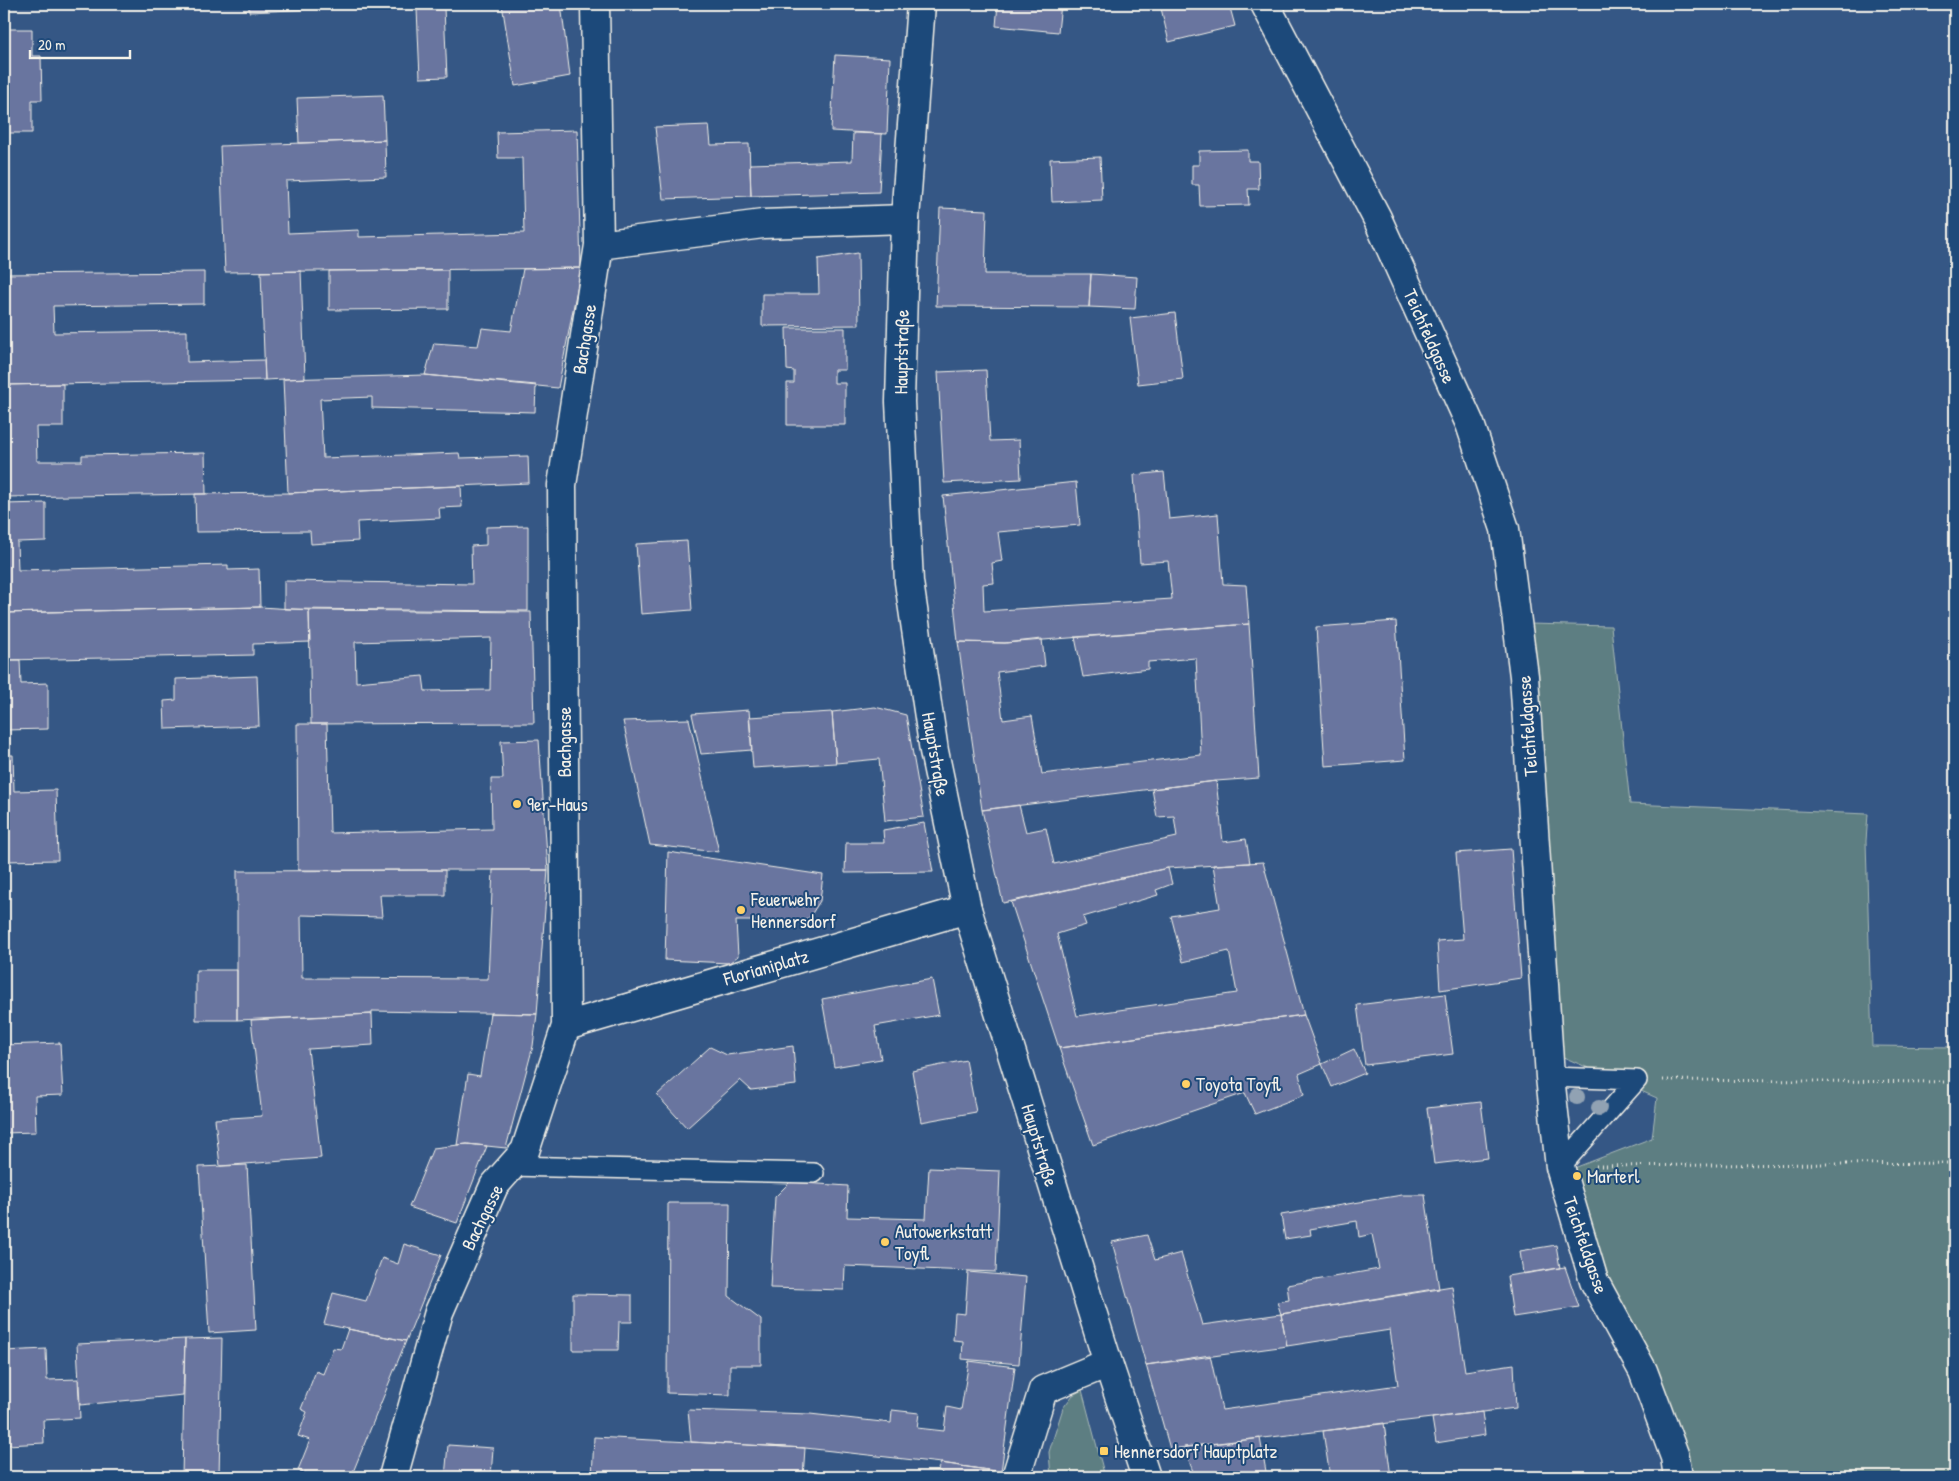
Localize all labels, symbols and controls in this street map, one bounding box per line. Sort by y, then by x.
scale bar [30,28,130,60]
text: 20 m [38,34,65,55]
street label: Teichfeldgasse [1398,285,1463,388]
street label: Bachgasse [566,302,602,376]
street label: Hauptstraße [887,309,915,395]
street label: Teichfeldgasse [1510,674,1543,777]
street label: Bachgasse [551,706,577,777]
street label: Hauptstraße [916,710,956,798]
place label: 9er-Haus [527,791,588,817]
marker: 9er-Haus [511,798,523,810]
place label: Feuerwehr Hennersdorf [750,886,836,934]
marker: Feuerwehr Hennersdorf [735,904,747,916]
street label: Florianiplatz [720,943,811,992]
place label: Toyota Toyfl [1196,1071,1281,1097]
marker: Toyota Toyfl [1180,1078,1192,1090]
street label: Hauptstraße [1015,1101,1065,1190]
place label: Marterl [1587,1163,1640,1189]
marker: Marterl [1571,1170,1583,1182]
street label: Bachgasse [455,1179,509,1254]
street label: Teichfeldgasse [1557,1193,1615,1297]
place label: Autowerkstatt Toyfl [895,1218,992,1266]
marker: Autowerkstatt Toyfl [879,1236,891,1248]
place label: Hennersdorf Hauptplatz [1114,1438,1277,1464]
marker: Hennersdorf Hauptplatz [1098,1445,1110,1457]

